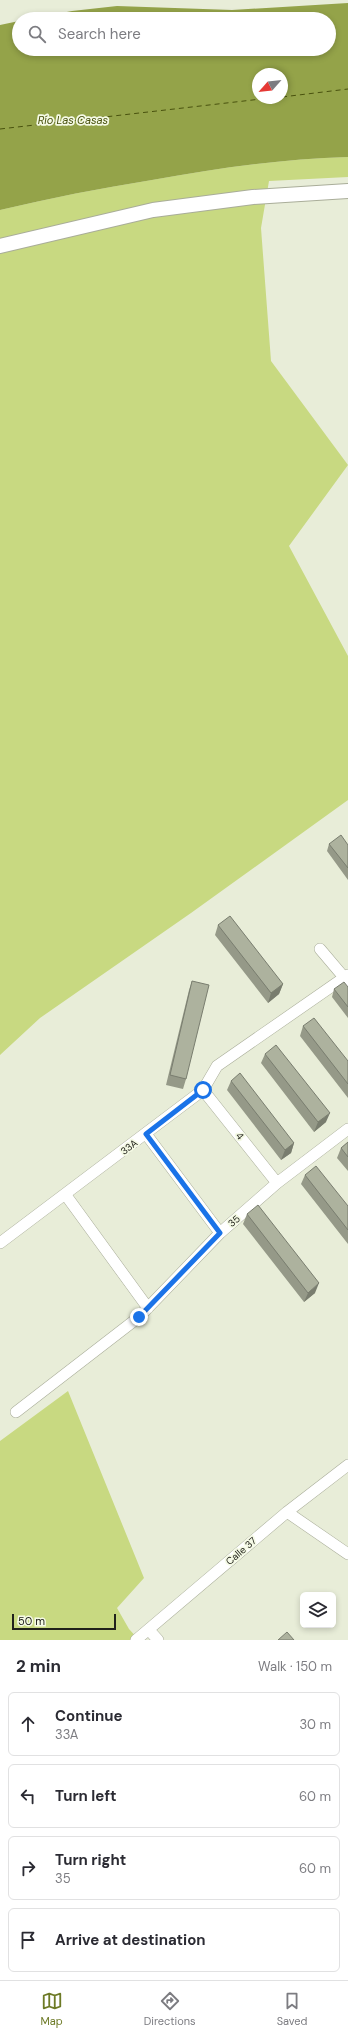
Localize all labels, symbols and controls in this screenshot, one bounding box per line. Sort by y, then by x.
search box [12,12,336,56]
icon: search [26,23,48,45]
text: Search here [58,24,141,44]
north arrow [252,68,288,104]
water label: Río Las Casas [38,113,109,127]
route start [194,1081,212,1099]
street label: 4 [233,1130,247,1142]
street label: 33A [118,1136,140,1158]
street label: 35 [225,1212,243,1230]
route end [130,1308,148,1326]
street label: Calle 37 [223,1534,259,1568]
map controls [300,1592,336,1628]
button: layers [300,1592,336,1628]
scale bar [12,1612,116,1631]
text: 50 m [18,1614,45,1628]
text: 2 min [16,1655,61,1677]
text: Walk · 150 m [258,1658,332,1675]
text: Continue [55,1706,123,1726]
icon: ahead [17,1713,39,1735]
text: 30 m [299,1716,331,1733]
text: 33A [55,1726,78,1743]
icon: left [17,1785,39,1807]
text: Turn left [55,1786,116,1806]
text: 60 m [299,1788,331,1805]
text: Turn right [55,1850,126,1870]
icon: right [17,1857,39,1879]
text: 60 m [299,1860,331,1877]
text: 35 [55,1870,71,1887]
icon: arrive [17,1929,39,1951]
text: Arrive at destination [55,1930,206,1950]
tab: Map [41,1990,63,2028]
tab: Directions [144,1990,196,2028]
tab: Saved [277,1990,307,2028]

